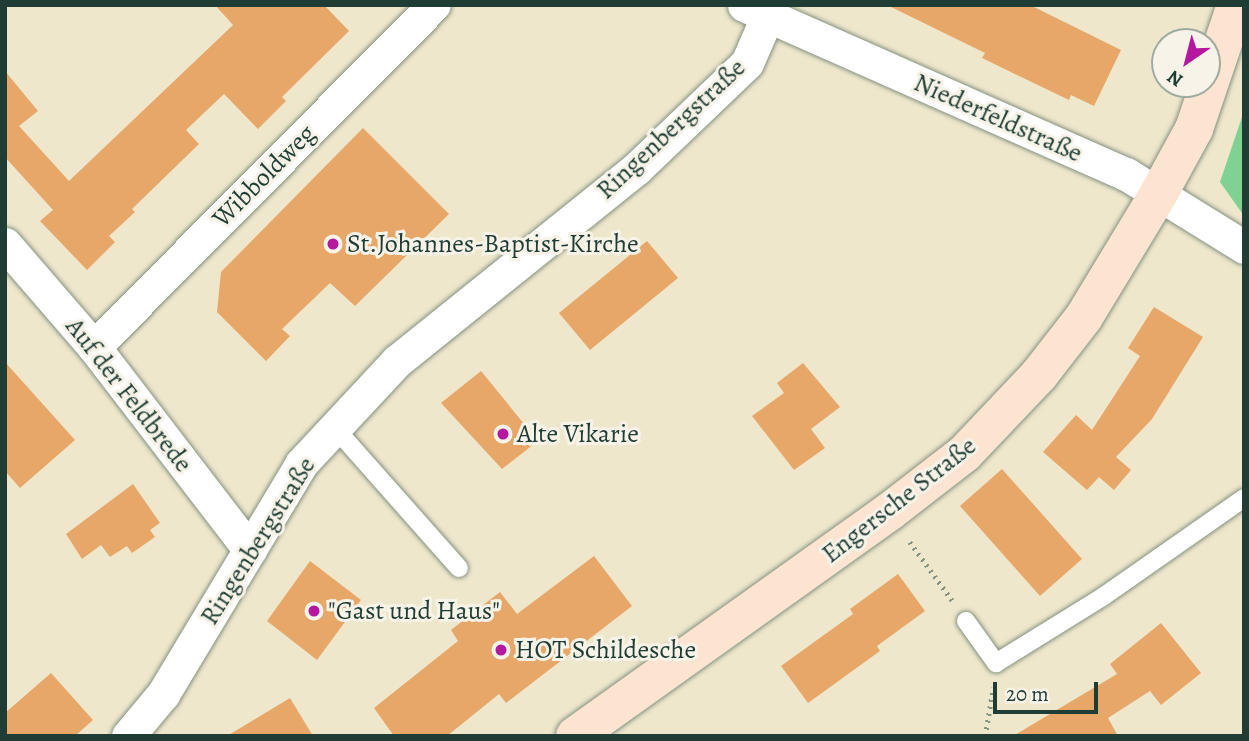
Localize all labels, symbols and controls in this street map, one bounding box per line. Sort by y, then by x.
north arrow [1151,28,1221,98]
street label: Ringenbergstraße [590,52,752,206]
text: N [1162,64,1188,93]
street label: Niederfeldstraße [909,67,1087,169]
street label: Wibboldweg [206,118,322,234]
place label: St.Johannes-Baptist-Kirche [347,228,639,260]
marker: St.Johannes-Baptist-Kirche [325,236,341,252]
street label: Auf der Feldbrede [59,312,199,478]
place label: Alte Vikarie [517,418,639,450]
marker: Alte Vikarie [495,426,511,442]
street label: Engersche Straße [816,430,982,570]
street label: Ringenbergstraße [194,451,322,631]
place label: "Gast und Haus" [328,595,500,627]
marker: "Gast und Haus" [306,603,322,619]
place label: HOT Schildesche [515,634,696,666]
marker: HOT Schildesche [493,642,509,658]
scale bar [997,668,1102,712]
text: 20 m [1006,680,1049,708]

